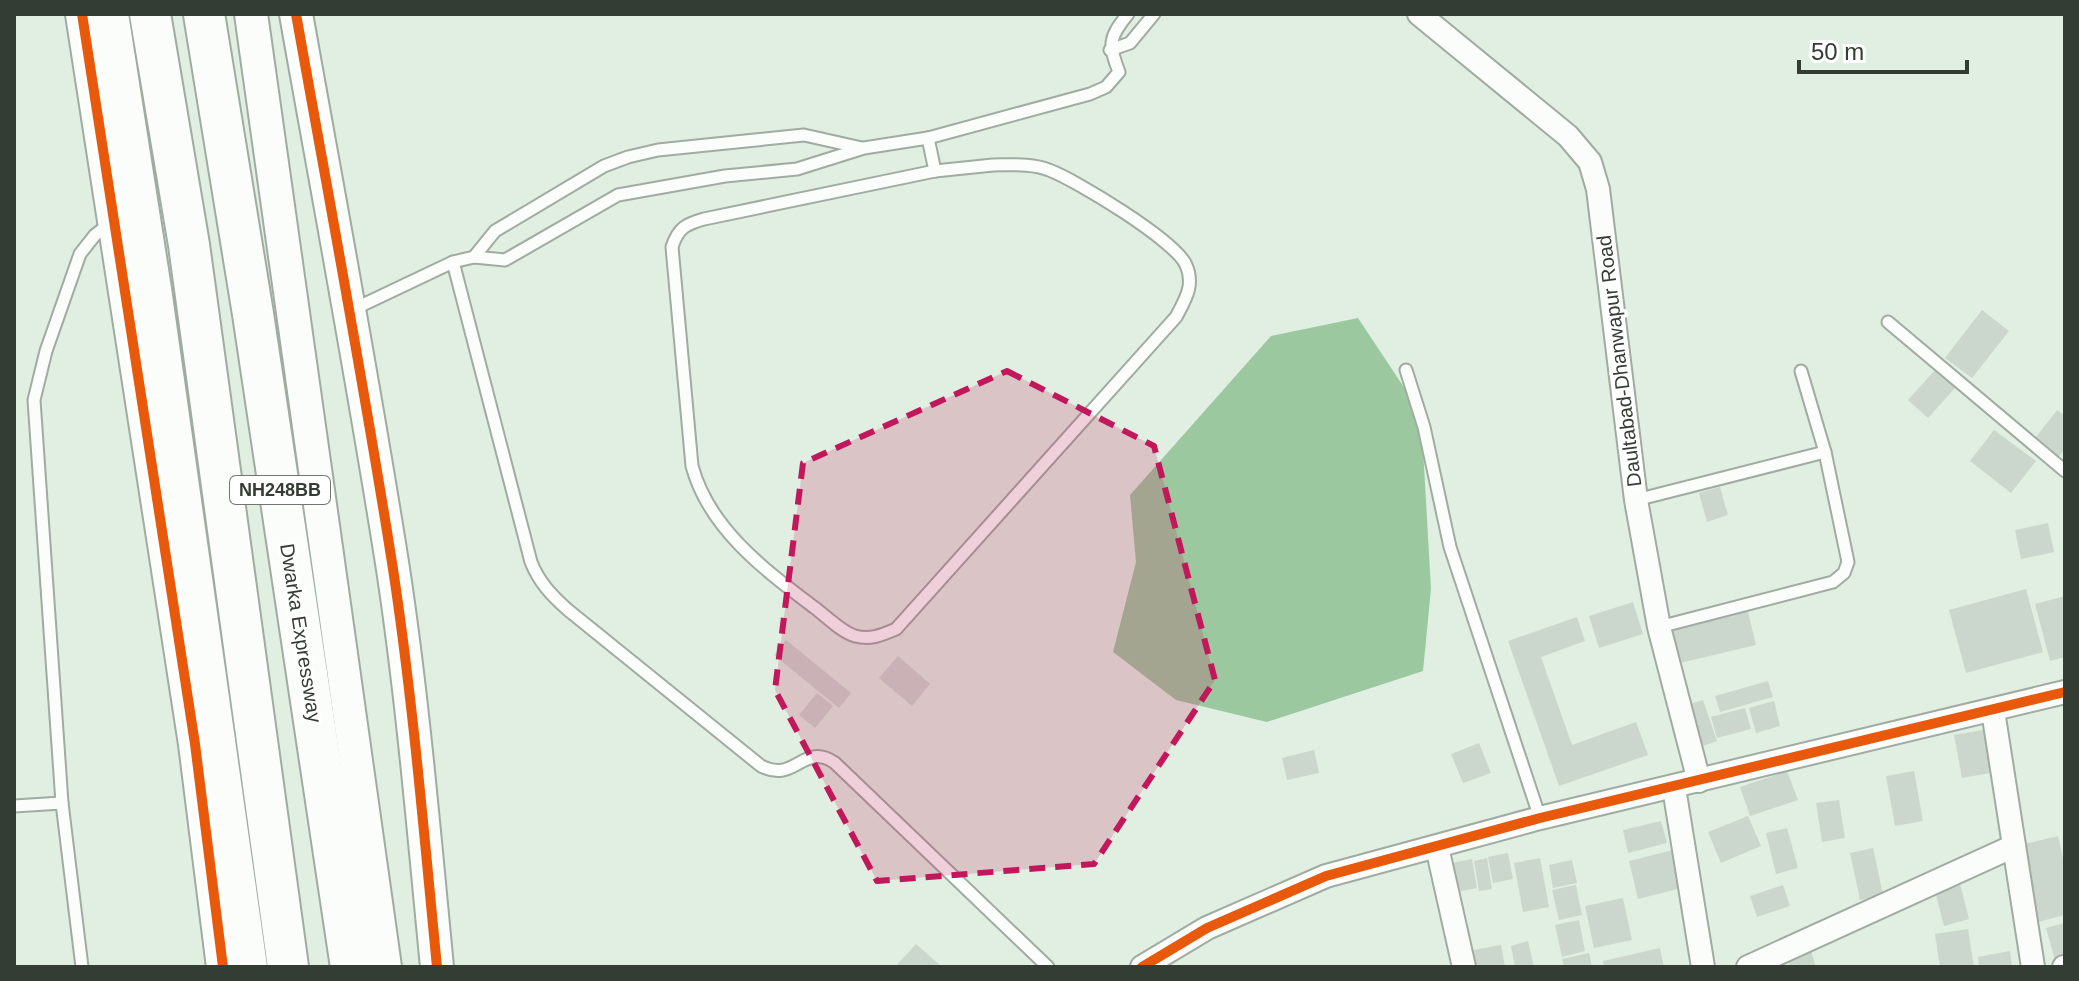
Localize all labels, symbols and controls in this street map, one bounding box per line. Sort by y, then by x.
scale bar [1799,24,1967,74]
text: 50 m [1811,38,1864,65]
street label: Daultabad-Dhanwapur Road [1593,234,1645,488]
road number: NH248BB [230,476,330,504]
street label: Dwarka Expressway [276,542,326,724]

